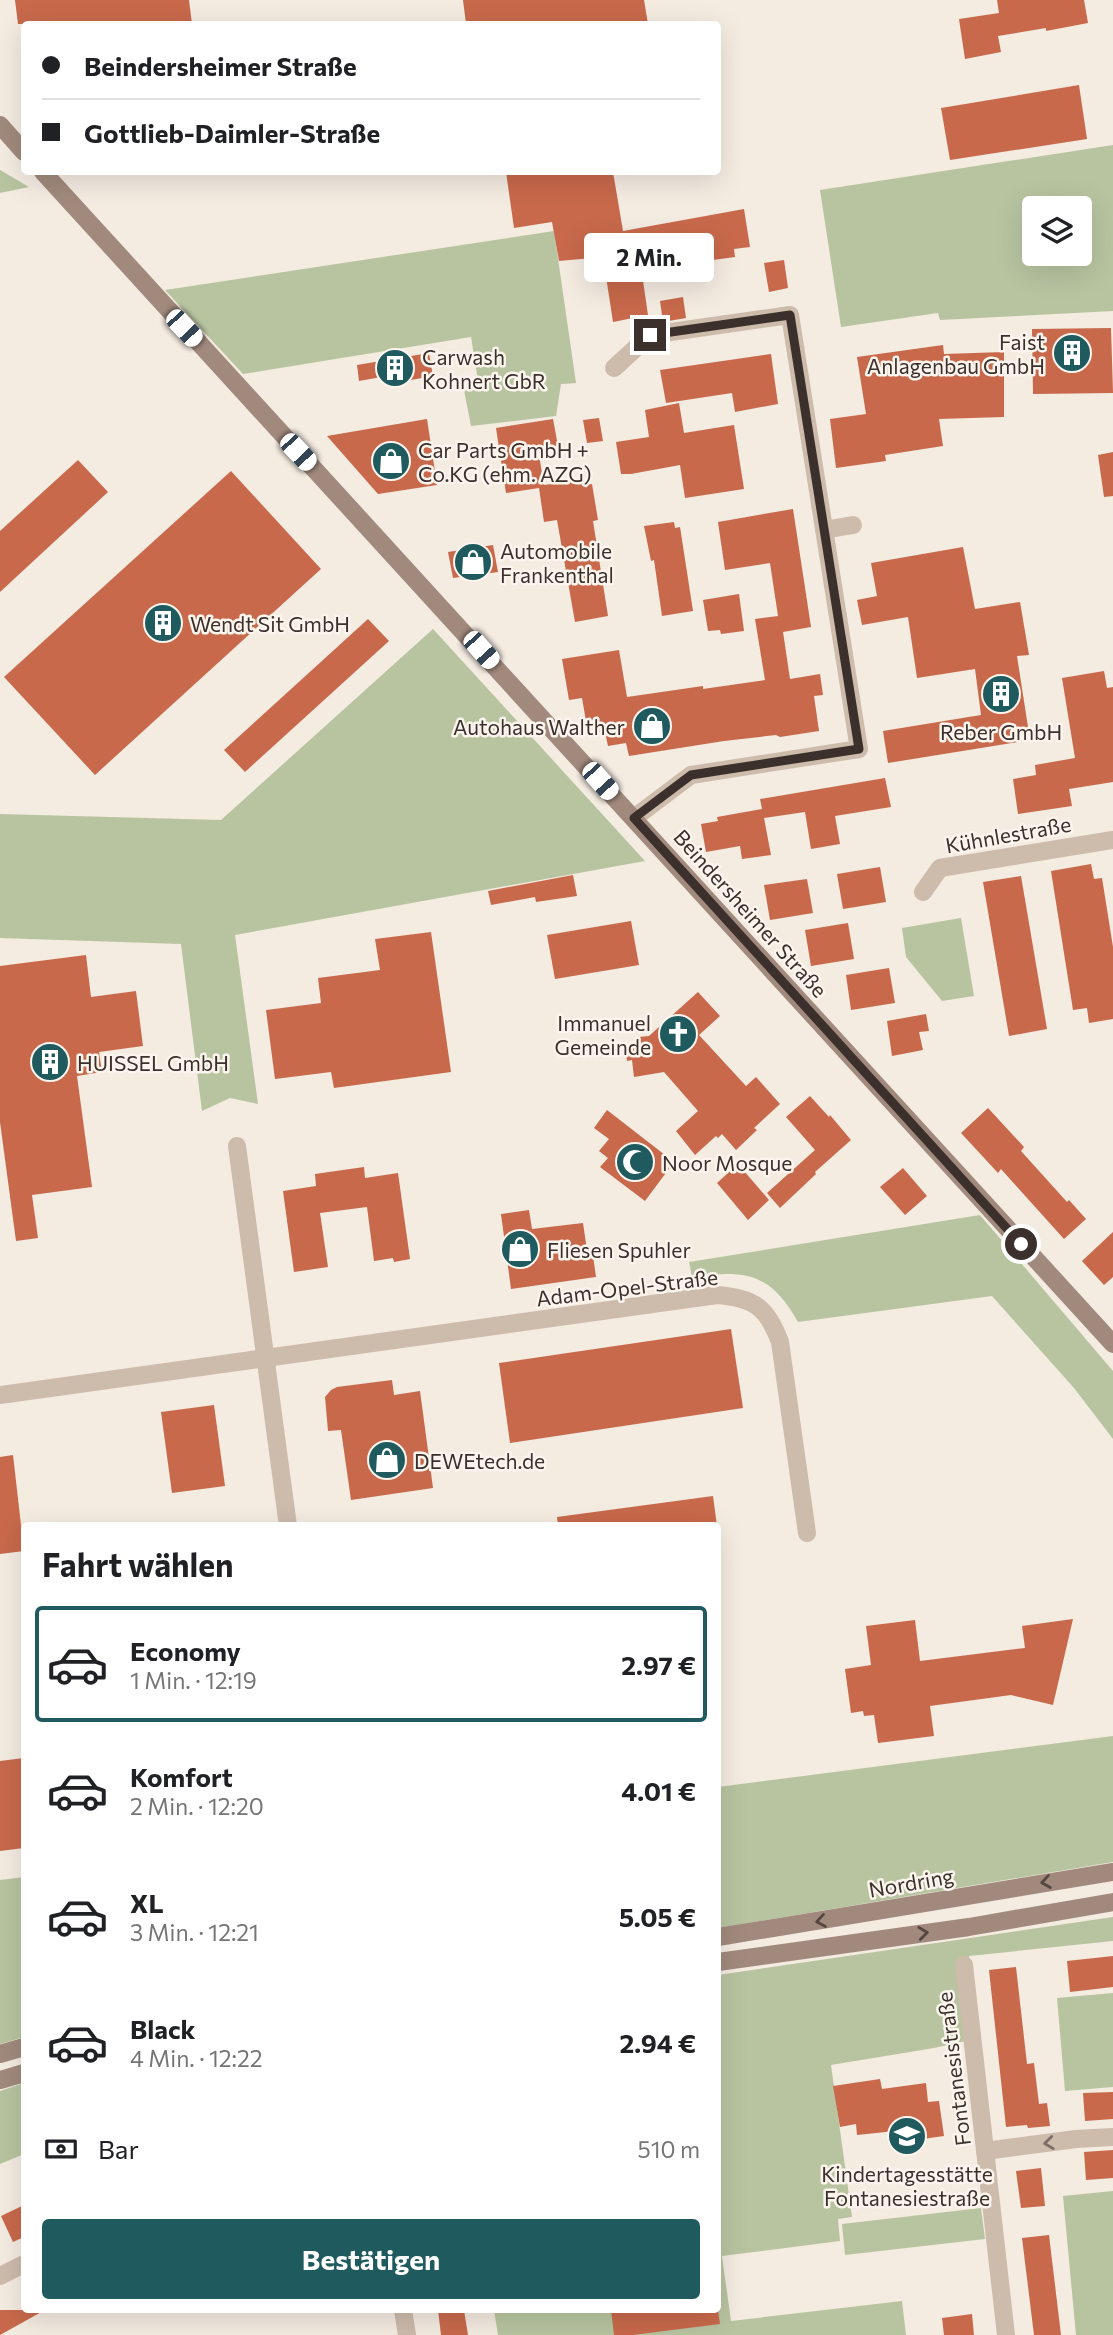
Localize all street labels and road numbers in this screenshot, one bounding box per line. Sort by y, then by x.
street label: Kühnlestraße [943,811,1073,857]
street label: Beindersheimer Straße [669,824,833,1002]
street label: Adam-Opel-Straße [535,1263,719,1311]
street label: Nordring [867,1862,955,1902]
street label: Fontanesistraße [931,1991,975,2147]

